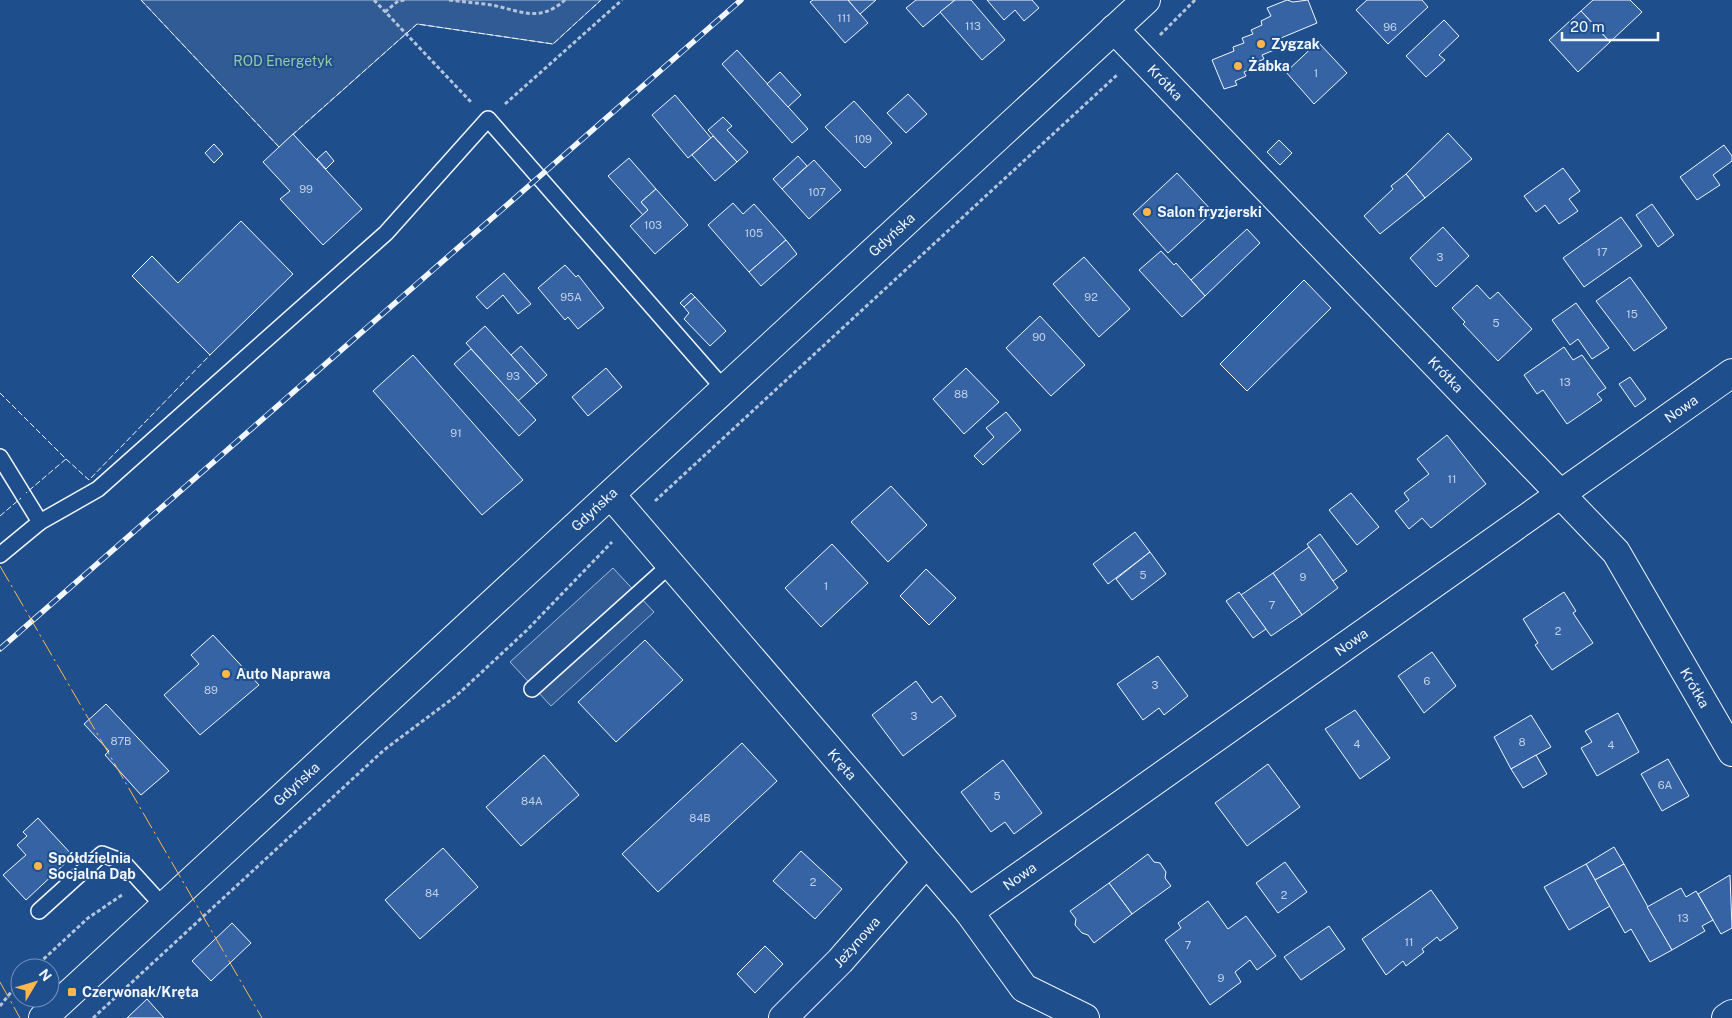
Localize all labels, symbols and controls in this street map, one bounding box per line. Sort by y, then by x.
scale bar [1562,10,1658,42]
house number: 111 [837,12,851,24]
text: 20 m [1570,18,1605,35]
house number: 113 [965,20,981,32]
house number: 96 [1383,21,1397,33]
place label: Zygzak [1271,36,1320,52]
marker: Zygzak [1255,38,1267,50]
park label: ROD Energetyk [233,53,333,69]
place label: Żabka [1248,57,1290,74]
marker: Żabka [1232,60,1244,72]
street label: Krótka [1144,61,1186,104]
house number: 1 [1314,67,1318,79]
house number: 109 [854,133,872,145]
house number: 99 [299,183,313,195]
house number: 107 [808,186,826,198]
place label: Salon fryzjerski [1157,204,1262,220]
marker: Salon fryzjerski [1141,206,1153,218]
street label: Gdyńska [866,210,918,260]
house number: 103 [644,219,662,231]
house number: 105 [745,227,763,239]
house number: 17 [1596,246,1608,258]
house number: 3 [1437,251,1444,263]
house number: 95A [560,291,582,303]
house number: 92 [1084,291,1098,303]
house number: 15 [1626,308,1638,320]
house number: 5 [1492,317,1500,329]
house number: 90 [1032,331,1046,343]
street label: Krótka [1425,353,1467,396]
house number: 93 [506,370,520,382]
house number: 13 [1559,376,1571,388]
house number: 88 [954,388,968,400]
street label: Nowa [1662,392,1701,426]
house number: 91 [450,427,462,439]
house number: 11 [1448,473,1456,485]
street label: Gdyńska [568,484,620,534]
house number: 5 [1139,569,1147,581]
house number: 9 [1300,571,1307,583]
house number: 1 [824,580,828,592]
house number: 7 [1269,599,1276,611]
street label: Nowa [1332,625,1371,659]
house number: 2 [1555,625,1562,637]
street label: Krótka [1677,665,1713,711]
place label: Auto Naprawa [236,666,331,682]
marker: Auto Naprawa [220,668,232,680]
house number: 6 [1424,675,1431,687]
house number: 3 [1152,679,1159,691]
house number: 89 [204,684,218,696]
house number: 3 [911,710,918,722]
house number: 87B [111,735,131,747]
house number: 8 [1518,736,1526,748]
house number: 4 [1354,738,1361,750]
house number: 4 [1608,739,1615,751]
street label: Kręta [825,746,860,783]
street label: Gdyńska [270,759,323,809]
house number: 6A [1658,779,1673,791]
house number: 5 [993,790,1001,802]
house number: 84A [521,795,543,807]
house number: 84B [689,812,711,824]
place label: Spółdzielnia Socjalna Dąb [48,850,136,882]
street label: Nowa [1000,859,1039,893]
marker: Spółdzielnia Socjalna Dąb [32,860,44,872]
house number: 2 [810,876,817,888]
house number: 84 [425,887,439,899]
house number: 2 [1281,889,1288,901]
house number: 13 [1677,912,1689,924]
street label: Jeżynowa [830,913,883,971]
house number: 11 [1405,936,1413,948]
house number: 7 [1185,939,1192,951]
north arrow [10,958,60,1008]
text: N [36,966,55,984]
house number: 9 [1218,972,1225,984]
place label: Czerwonak/Kręta [82,984,199,1000]
marker: Czerwonak/Kręta [66,986,78,998]

